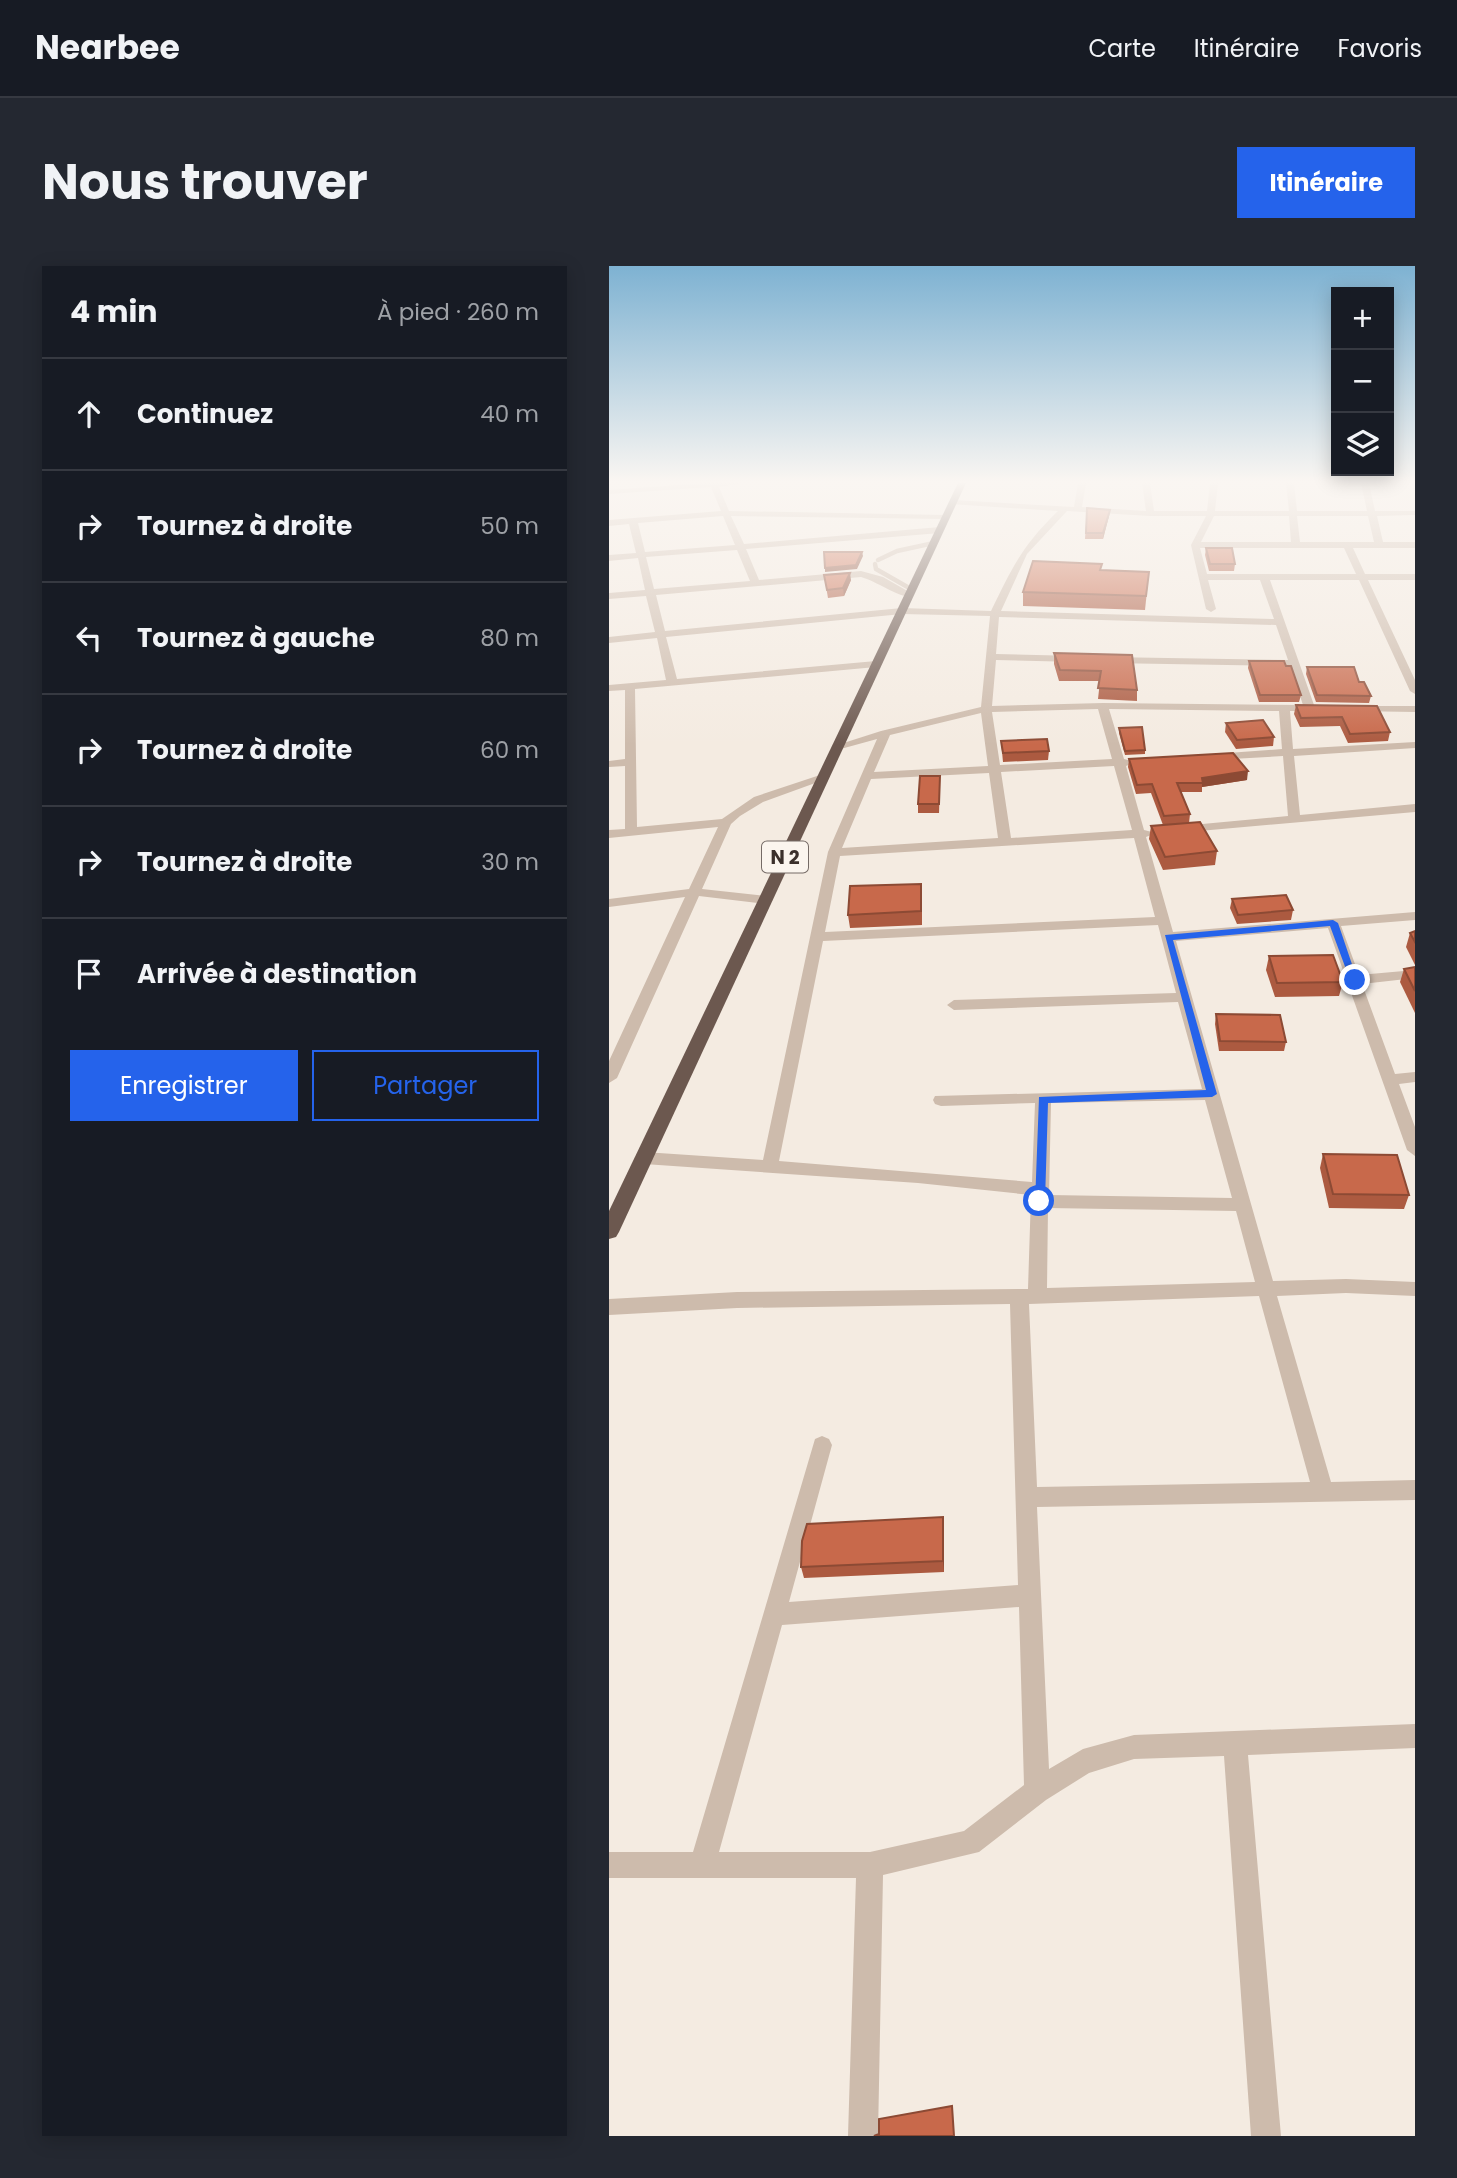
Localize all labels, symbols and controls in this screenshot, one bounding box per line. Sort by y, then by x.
text: Nearbee [35,24,180,71]
text: Carte [1088,32,1156,65]
text: Itinéraire [1194,32,1299,65]
text: Favoris [1337,32,1422,65]
button: Itinéraire [1237,147,1415,218]
text: Nous trouver [42,148,368,216]
map controls [1331,287,1394,476]
button: + [1331,287,1394,350]
text: 4 min [70,290,158,333]
text: À pied · 260 m [377,296,539,328]
button: − [1331,350,1394,413]
icon: ahead [70,395,108,433]
text: Continuez [137,396,273,432]
text: 40 m [480,398,539,430]
button: layers [1331,413,1394,476]
icon: right [70,507,108,545]
text: Tournez à droite [137,508,352,544]
text: 50 m [480,510,539,542]
icon: left [70,619,108,657]
text: Tournez à gauche [137,620,375,656]
text: 80 m [480,622,539,654]
icon: right [70,731,108,769]
text: Tournez à droite [137,732,352,768]
text: 60 m [480,734,539,766]
road number: N 2 [762,842,808,872]
icon: right [70,843,108,881]
text: Tournez à droite [137,844,352,880]
text: 30 m [481,846,539,878]
icon: arrive [70,955,108,993]
text: Arrivée à destination [137,956,417,992]
route end [1339,964,1370,995]
button: Enregistrer [70,1050,298,1121]
button: Partager [312,1050,539,1121]
route start [1023,1185,1054,1216]

